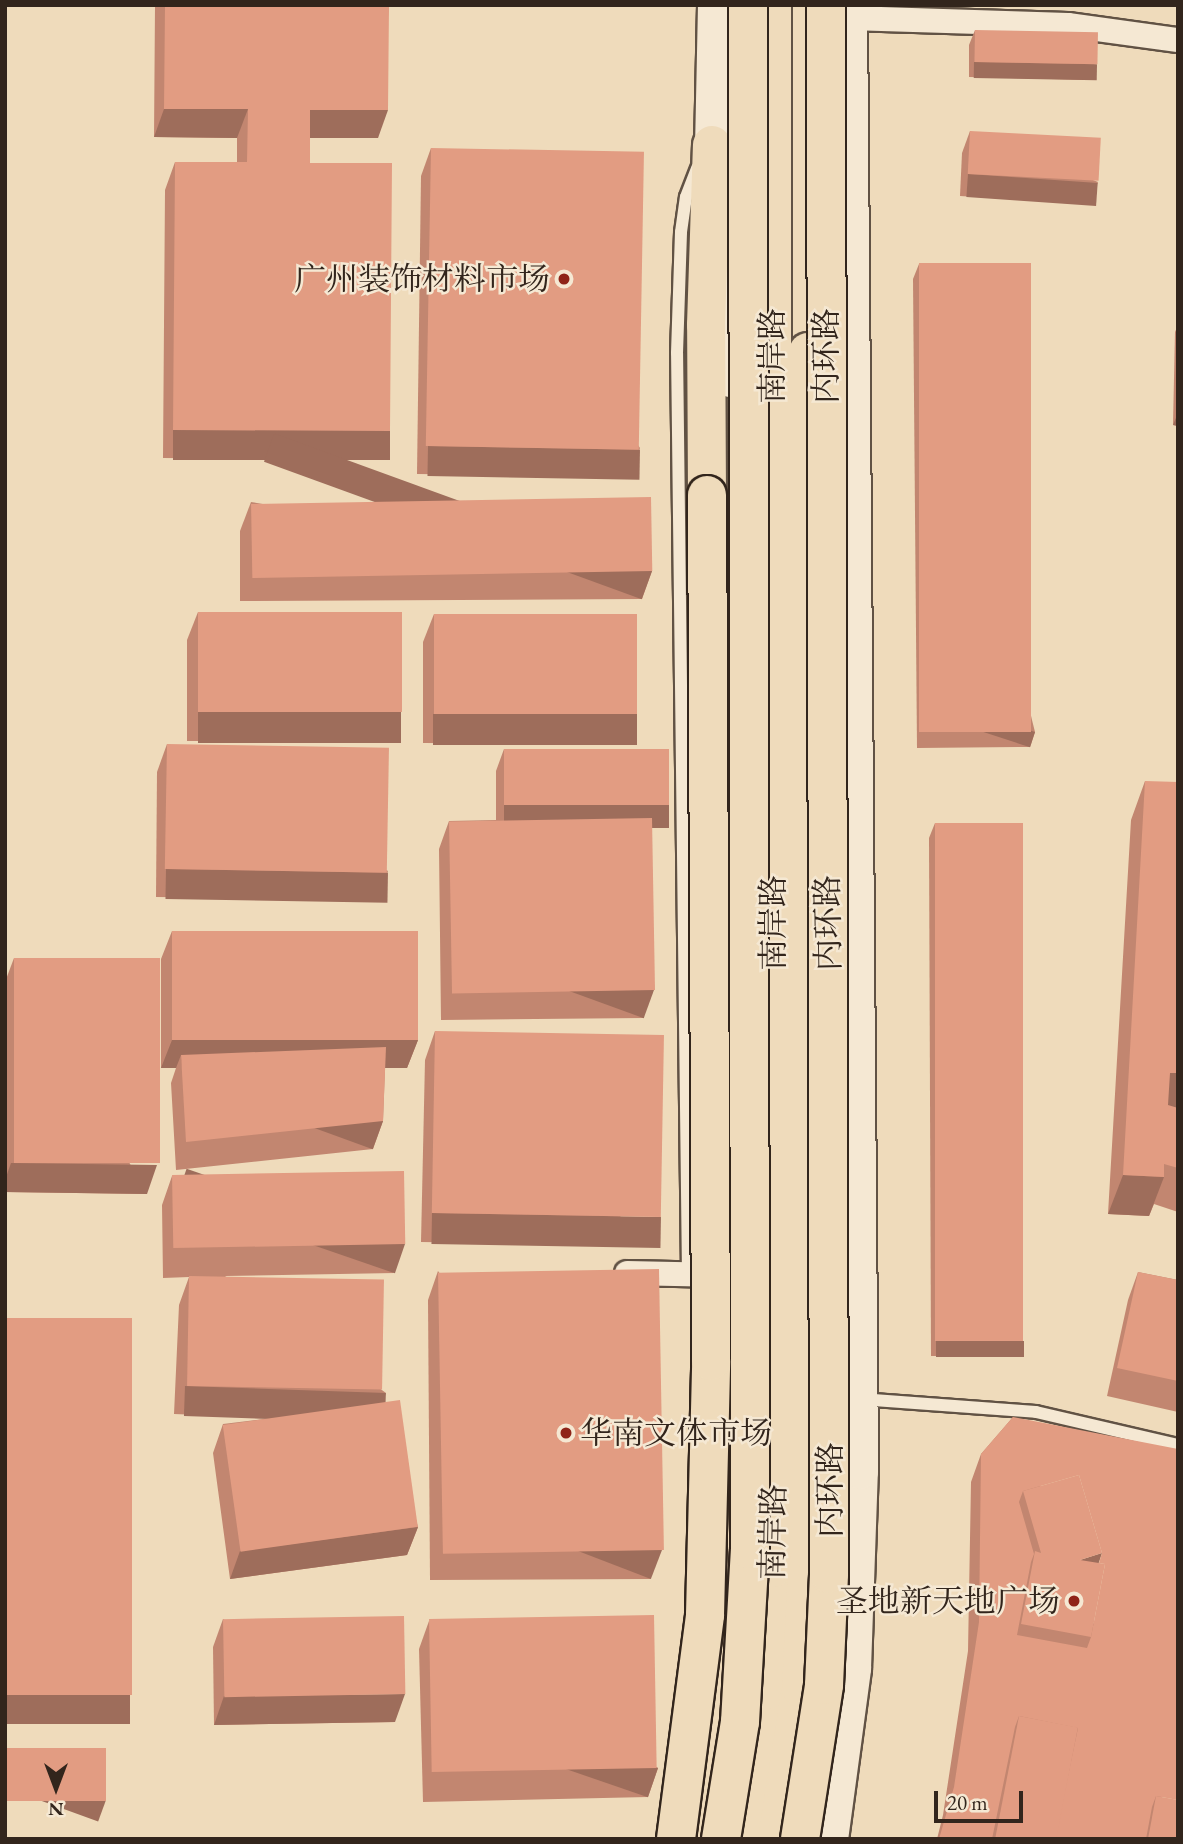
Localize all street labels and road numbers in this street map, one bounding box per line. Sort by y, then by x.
street label: 南岸路 [753,308,791,404]
street label: 内环路 [807,308,845,404]
street label: 南岸路 [754,875,792,971]
street label: 内环路 [808,875,848,971]
street label: 内环路 [811,1442,849,1538]
street label: 南岸路 [753,1484,793,1580]

